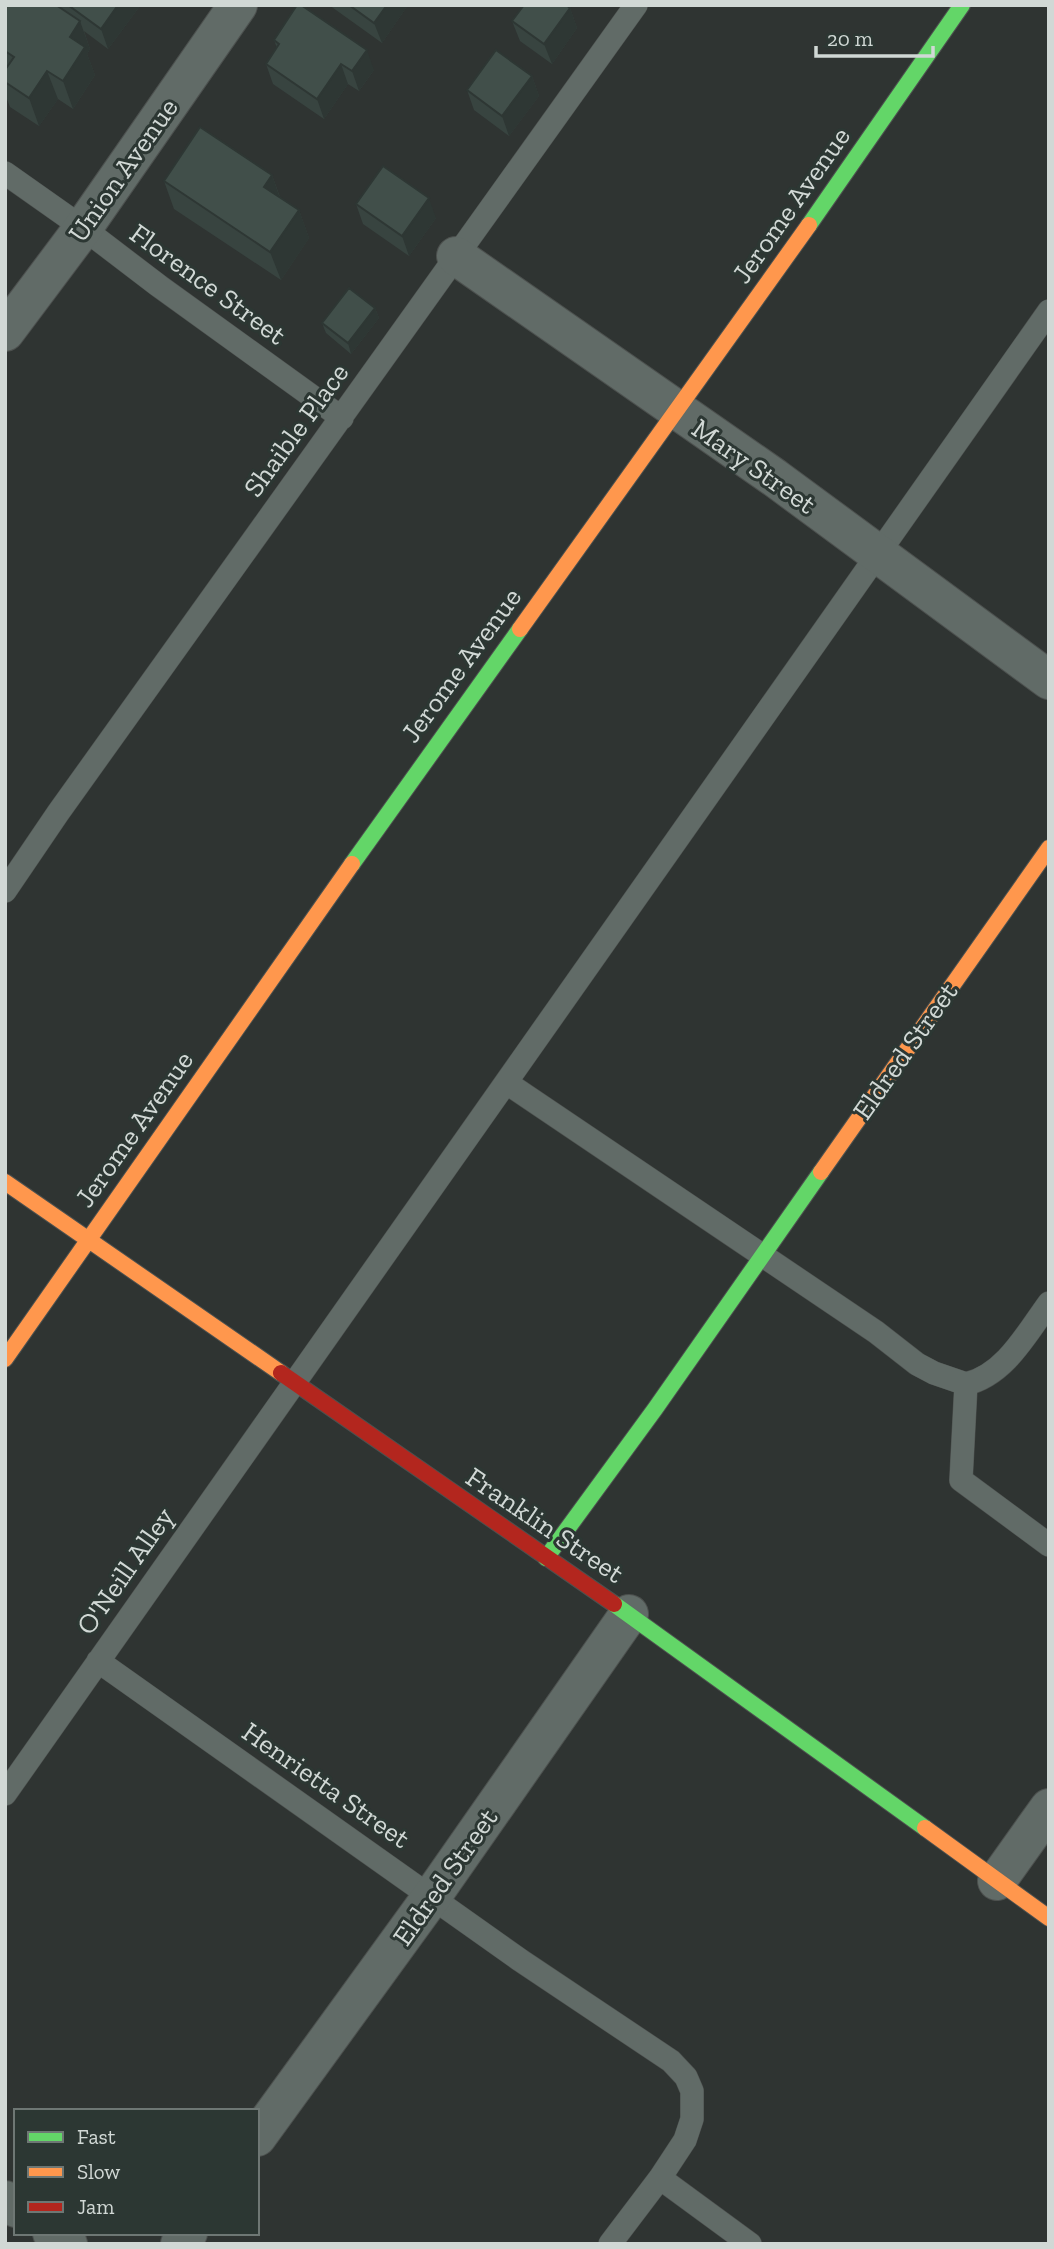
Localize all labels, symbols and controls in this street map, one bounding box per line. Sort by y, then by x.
scale bar [816,14,933,58]
text: 20 m [827,26,873,51]
street label: Union Avenue [61,92,185,248]
street label: Jerome Avenue [725,121,857,289]
street label: Florence Street [124,216,293,352]
street label: Shaible Place [237,357,355,503]
street label: Mary Street [686,411,823,521]
street label: Jerome Avenue [394,581,528,749]
street label: Eldred Street [846,976,965,1126]
street label: Jerome Avenue [68,1045,200,1213]
street label: Franklin Street [460,1460,631,1590]
street label: O'Neill Alley [69,1501,181,1641]
street label: Henrietta Street [236,1715,417,1855]
street label: Eldred Street [386,1802,505,1952]
legend [14,2109,259,2235]
text: Fast [77,2124,116,2149]
text: Slow [77,2159,120,2184]
text: Jam [77,2194,114,2219]

